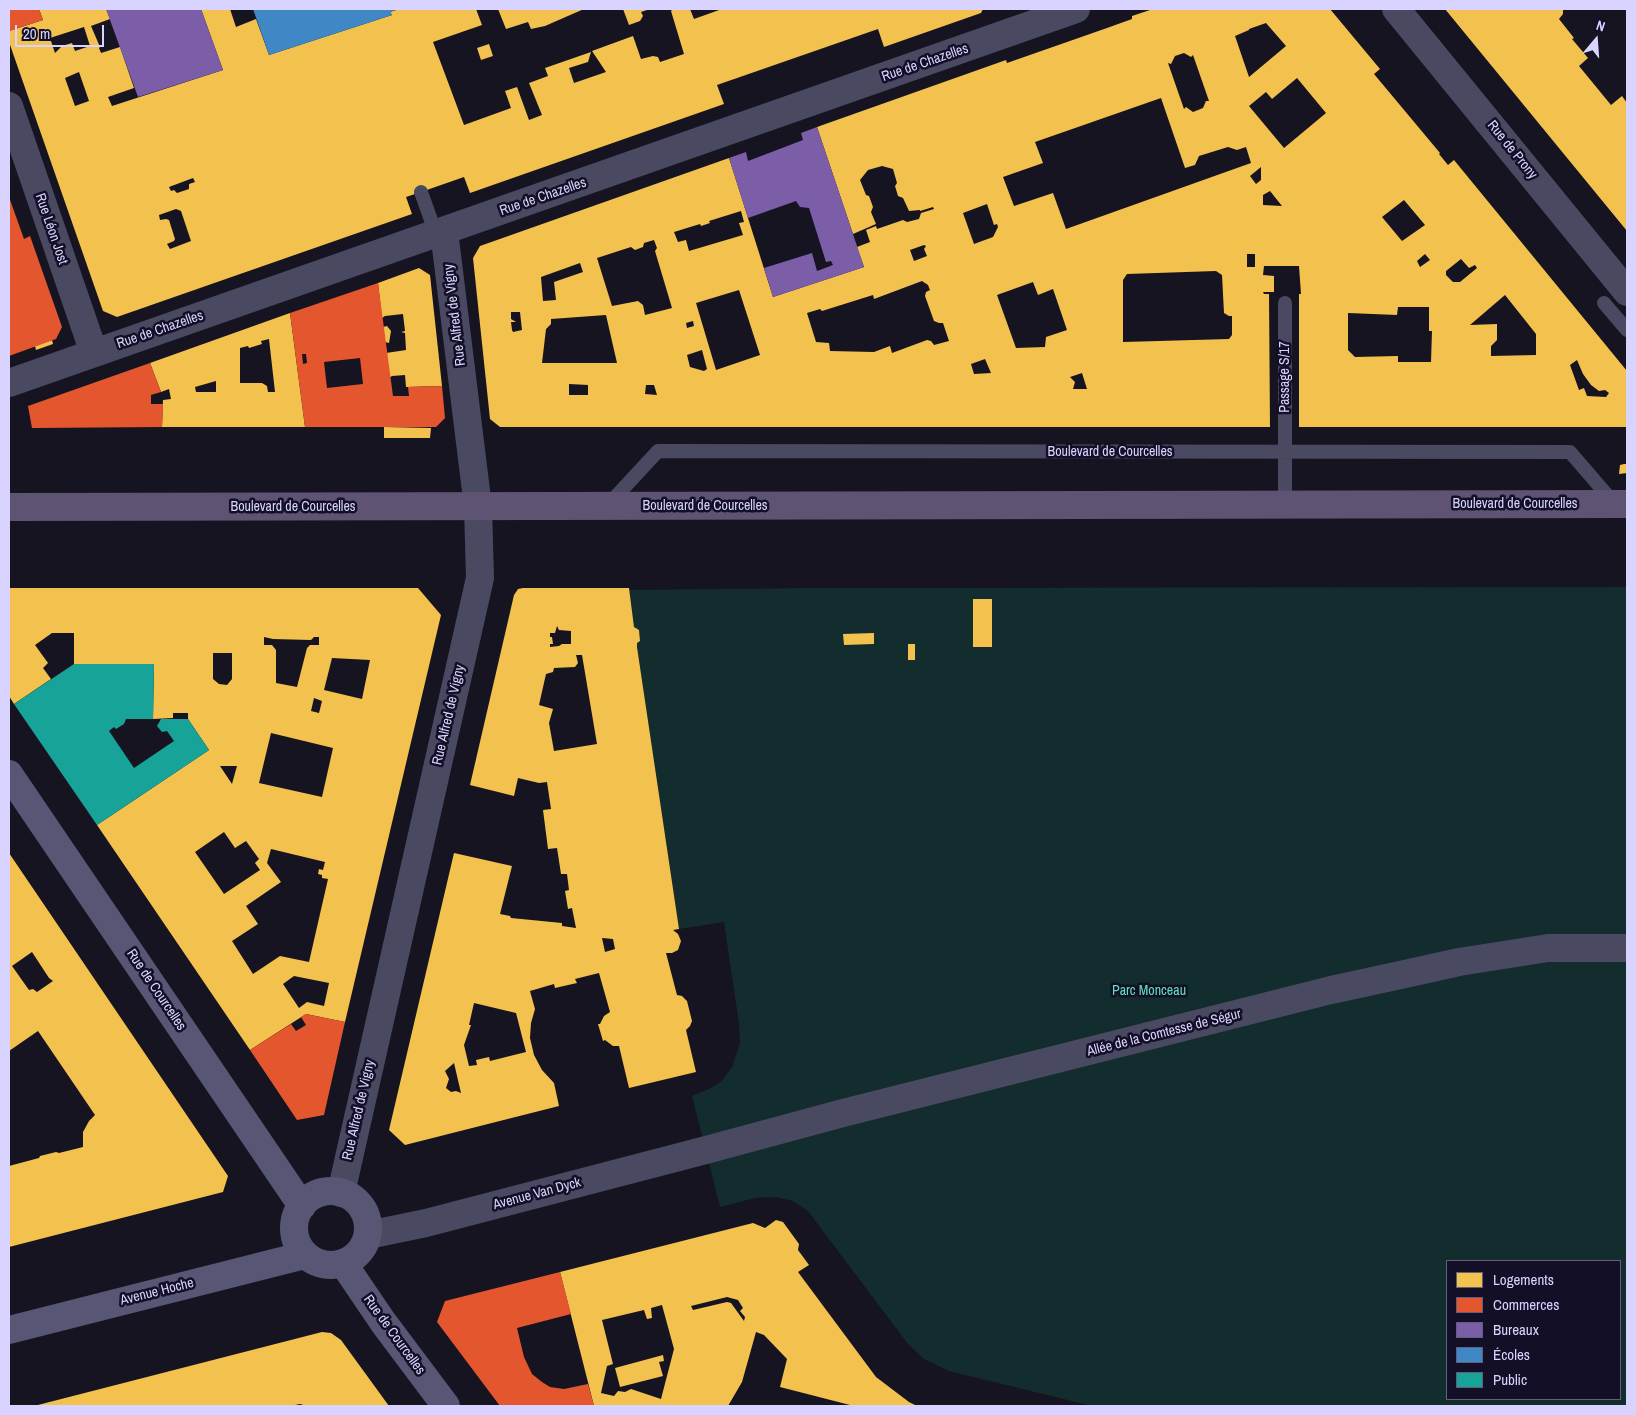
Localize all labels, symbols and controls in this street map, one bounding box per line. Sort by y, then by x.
scale bar [18,15,106,47]
north arrow [1571,15,1621,65]
text: N [1594,16,1607,36]
text: 20 m [23,23,50,44]
street label: Rue de Chazelles [879,40,971,86]
street label: Rue de Prony [1483,117,1541,183]
street label: Rue de Chazelles [497,174,589,220]
street label: Rue Léon Jost [31,191,71,267]
street label: Rue Alfred de Vigny [440,263,470,367]
street label: Rue de Chazelles [114,307,206,353]
street label: Passage S/17 [1277,341,1293,413]
street label: Boulevard de Courcelles [1047,444,1173,460]
street label: Boulevard de Courcelles [1452,496,1578,512]
street label: Boulevard de Courcelles [642,498,768,514]
street label: Boulevard de Courcelles [230,499,356,515]
street label: Rue Alfred de Vigny [429,663,469,767]
street label: Rue de Courcelles [123,946,189,1034]
park label: Parc Monceau [1112,983,1186,999]
street label: Allée de la Comtesse de Ségur [1085,1006,1243,1060]
street label: Rue Alfred de Vigny [339,1058,379,1162]
street label: Avenue Van Dyck [491,1174,583,1214]
legend [1446,1260,1621,1400]
text: Logements [1493,1269,1554,1290]
street label: Avenue Hoche [119,1275,195,1309]
street label: Rue de Courcelles [359,1292,429,1378]
text: Commerces [1493,1294,1559,1315]
text: Bureaux [1493,1319,1539,1340]
text: Écoles [1493,1344,1530,1365]
text: Public [1493,1369,1527,1390]

